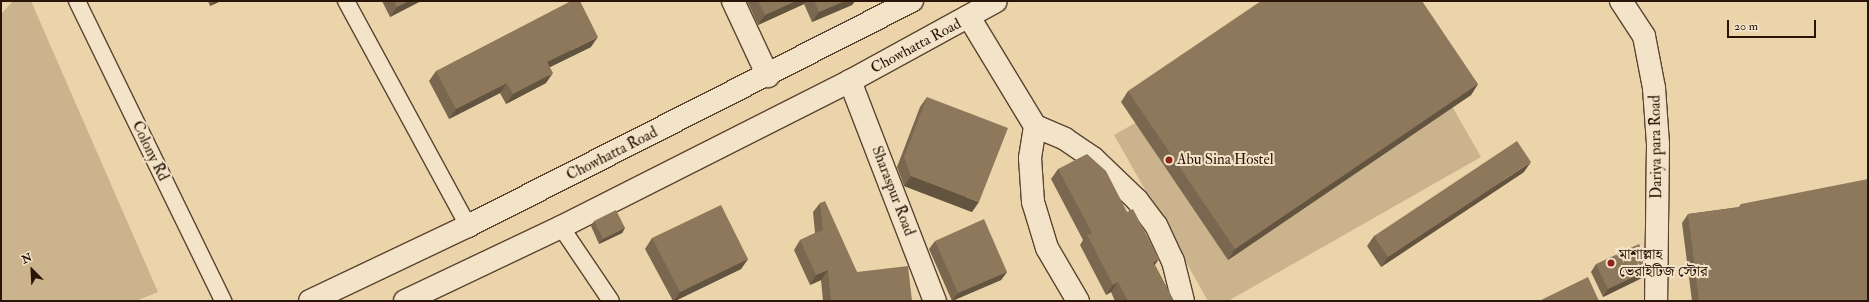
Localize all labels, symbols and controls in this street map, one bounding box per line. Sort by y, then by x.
scale bar [1729,12,1818,38]
street label: Chowhatta Road [868,15,964,77]
text: 20 m [1734,19,1758,34]
street label: Dariya para Road [1646,95,1666,199]
street label: Colony Rd [128,118,172,184]
street label: Chowhatta Road [564,123,660,185]
street label: Sharaspur Road [868,144,918,238]
place label: Abu Sina Hostel [1177,151,1274,169]
marker: Abu Sina Hostel [1164,155,1174,165]
place label: মাশাল্লাহ ভেরাইটিজ স্টোর [1619,245,1708,280]
north arrow [12,250,52,290]
text: N [20,251,34,267]
marker: মাশাল্লাহ ভেরাইটিজ স্টোর [1606,258,1616,268]

